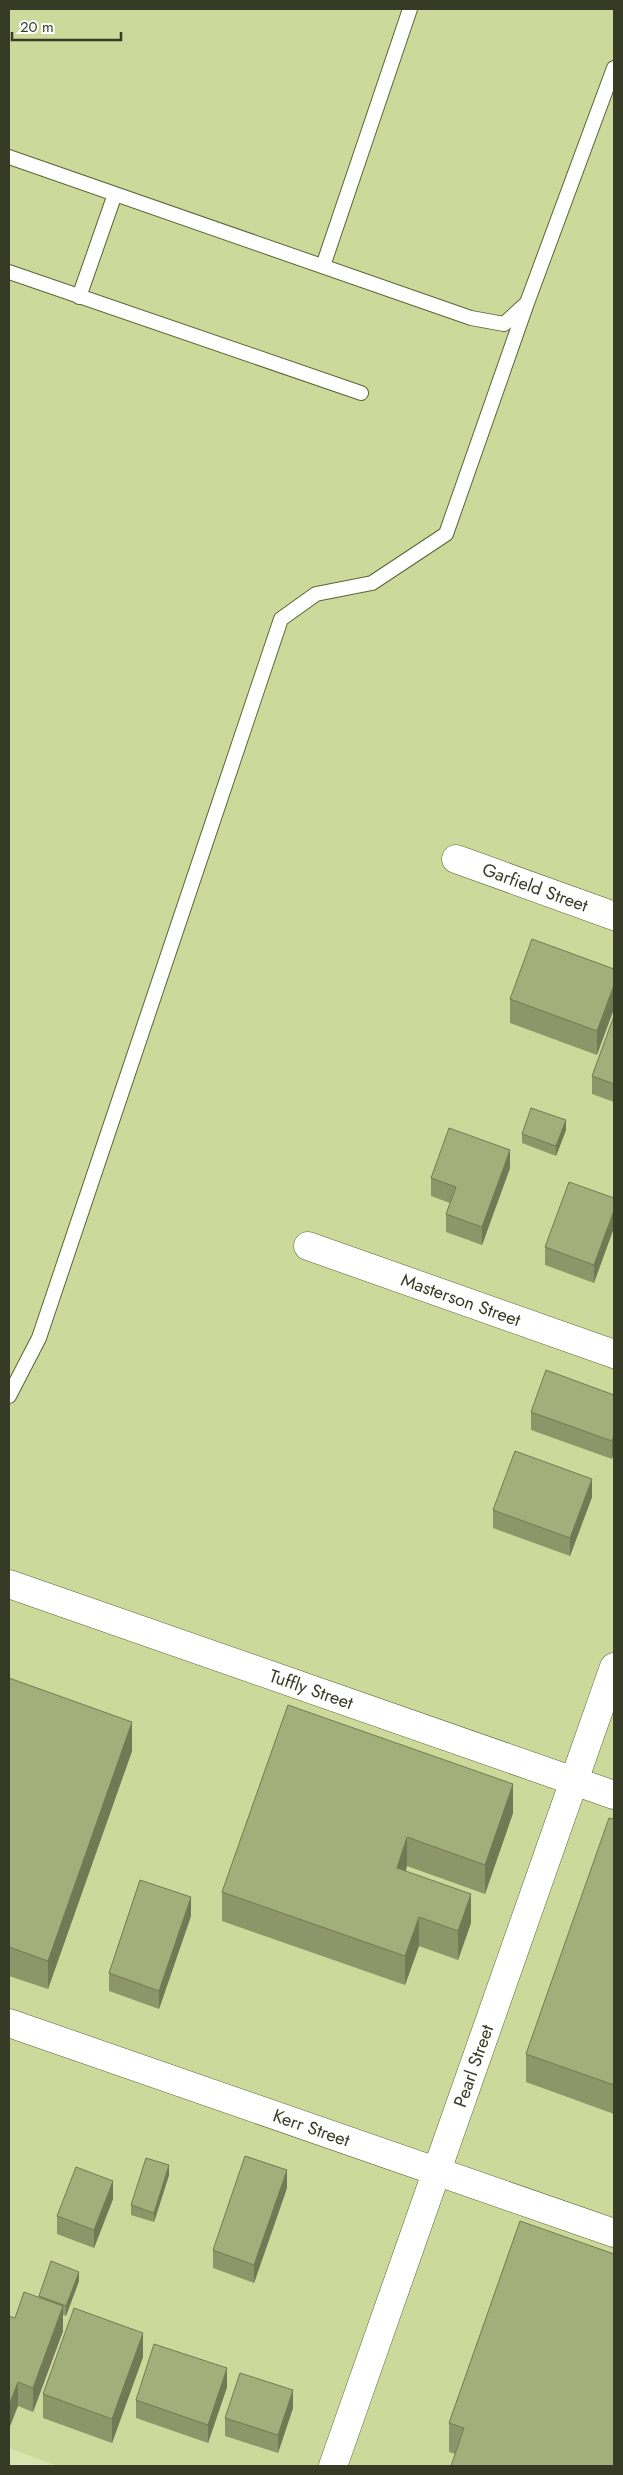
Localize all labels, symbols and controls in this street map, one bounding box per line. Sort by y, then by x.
scale bar [12,10,121,42]
text: 20 m [20,16,54,38]
street label: Garfield Street [479,856,592,919]
street label: Masterson Street [397,1267,525,1333]
street label: Tuffly Street [266,1663,357,1716]
street label: Pearl Street [447,2020,500,2111]
street label: Kerr Street [269,2103,354,2154]

